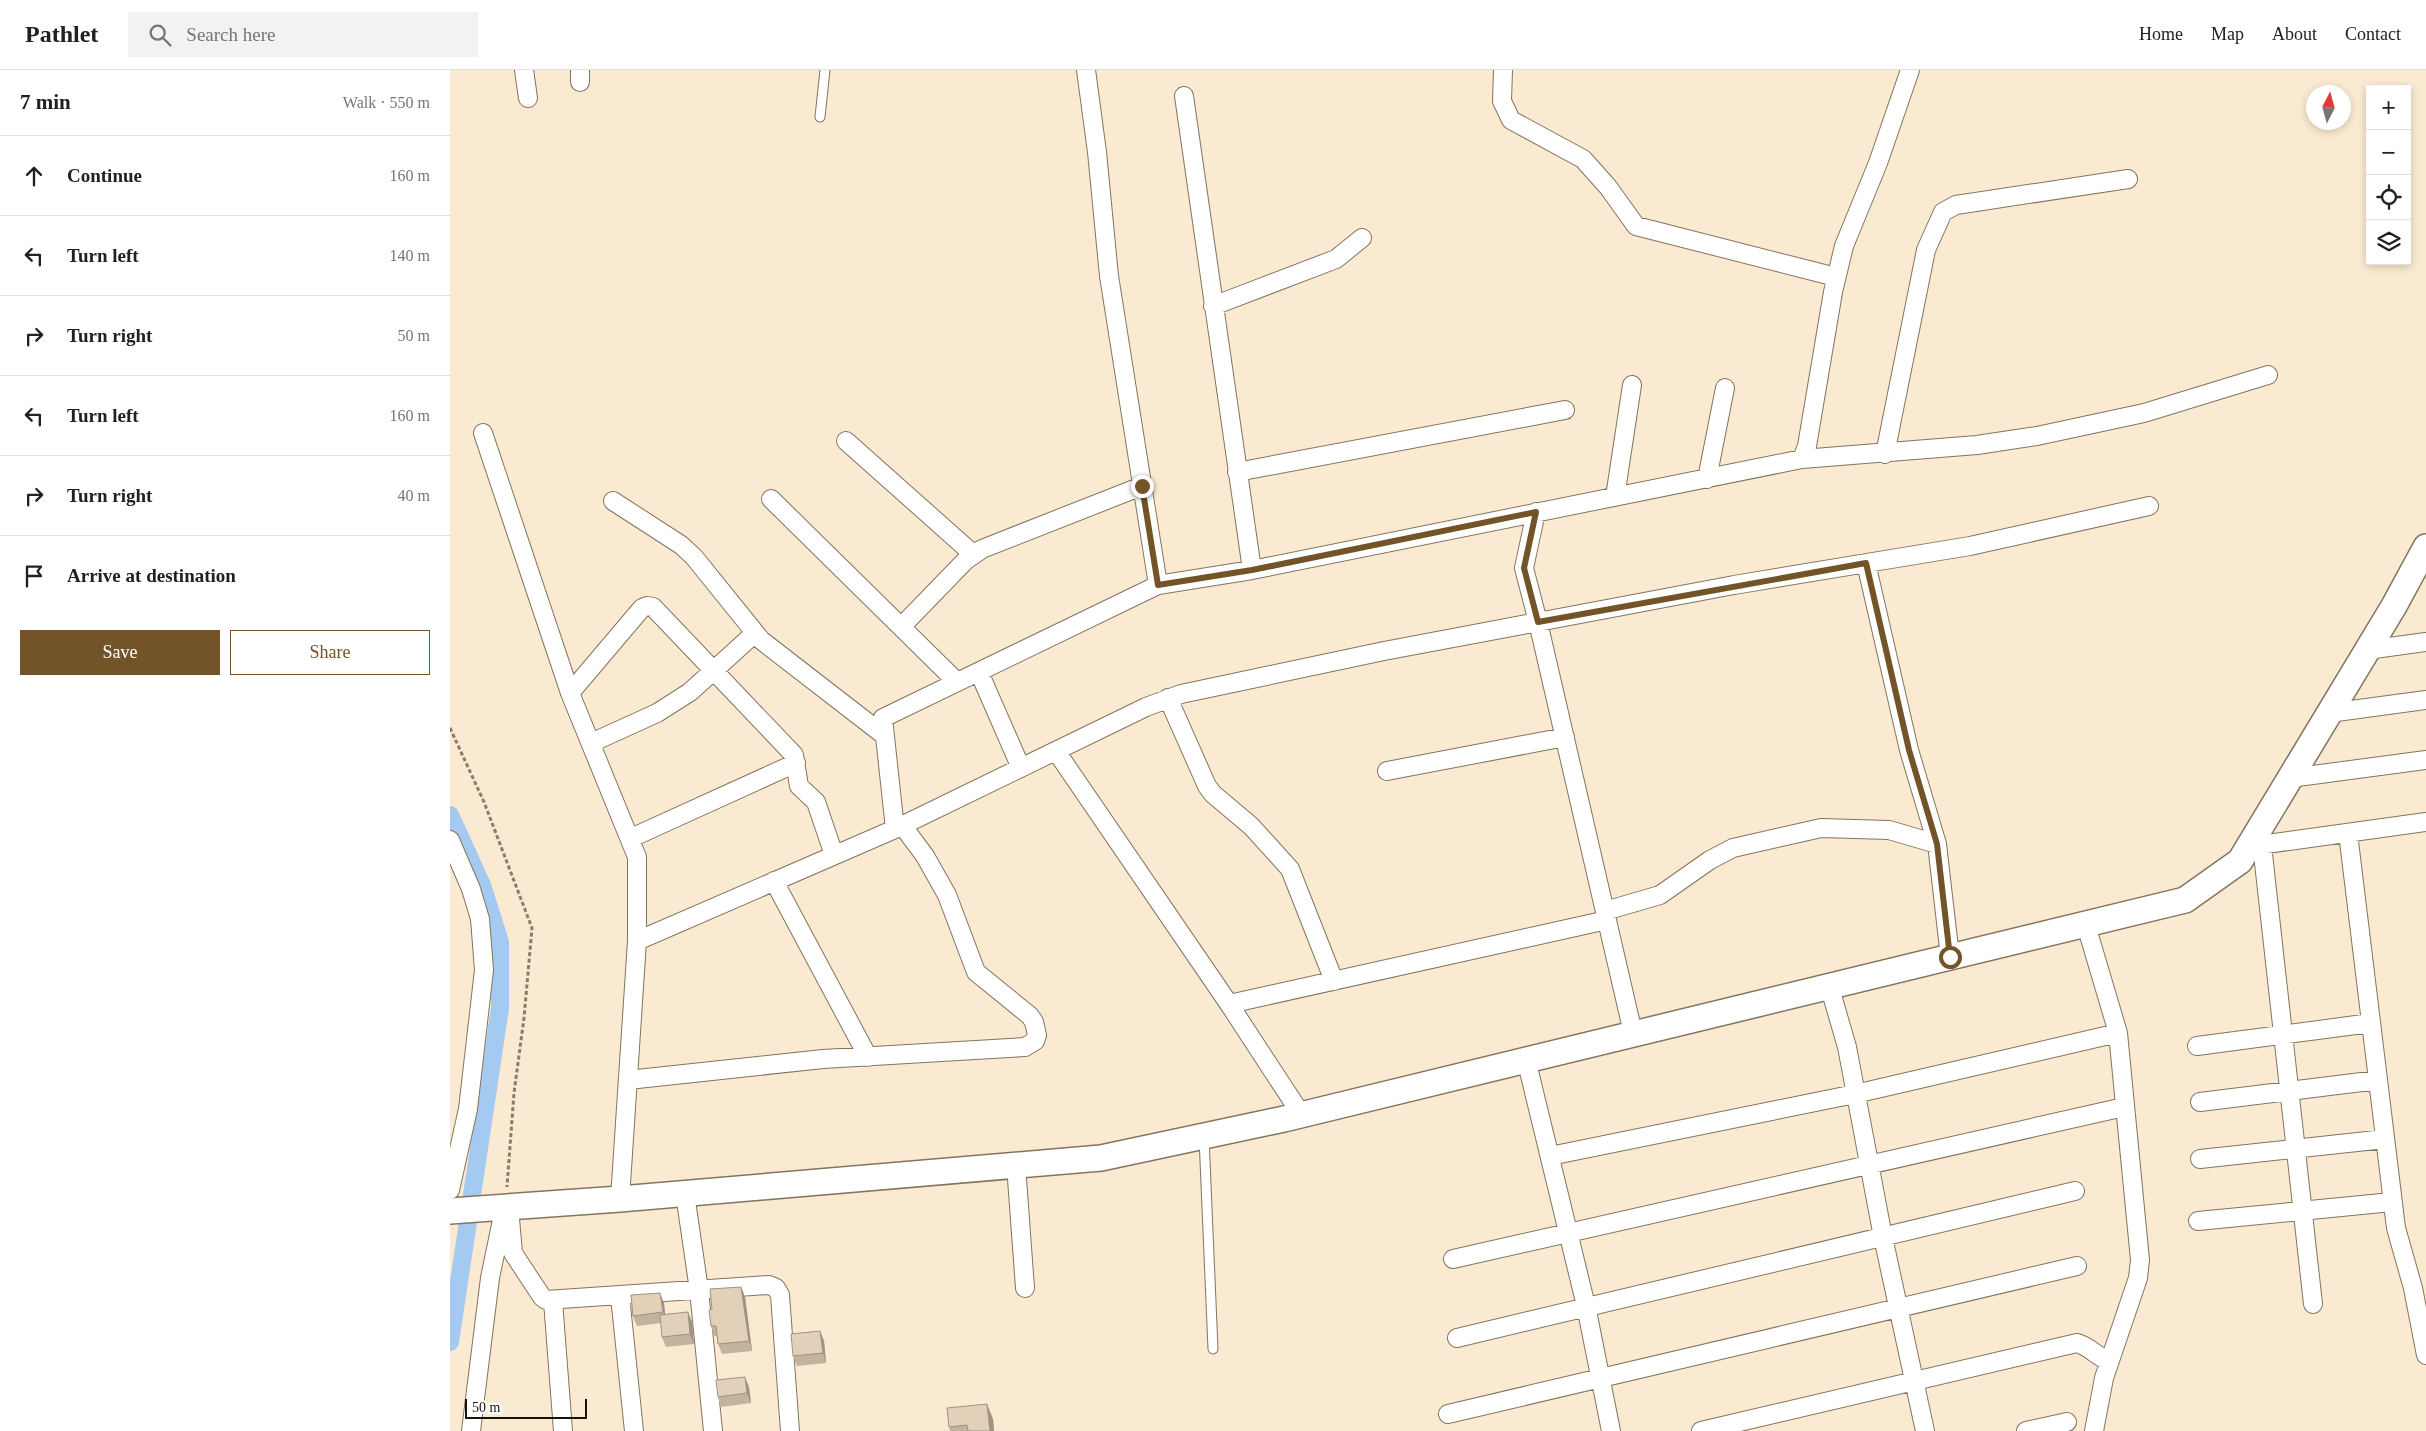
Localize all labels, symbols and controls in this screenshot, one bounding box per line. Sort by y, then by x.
search box [128,12,478,57]
text: Pathlet [25,21,98,47]
icon: search [146,21,174,49]
text: Search here [186,24,275,45]
text: Home [2139,24,2183,44]
text: Map [2211,24,2244,44]
text: About [2272,24,2317,44]
text: Contact [2345,24,2401,44]
north arrow [2306,85,2351,130]
map controls [2366,85,2411,265]
button: + [2366,85,2411,130]
text: 7 min [20,90,71,114]
text: Walk · 550 m [343,94,430,111]
button: − [2366,130,2411,175]
icon: ahead [20,162,48,190]
text: Continue [67,165,142,186]
text: 160 m [390,167,430,184]
button: locate [2366,175,2411,220]
button: layers [2366,220,2411,265]
icon: left [20,242,48,270]
text: Turn left [67,245,139,266]
text: 140 m [390,247,430,264]
icon: right [20,322,48,350]
text: Turn right [67,325,152,346]
text: 50 m [398,327,430,344]
icon: left [20,402,48,430]
text: Turn left [67,405,139,426]
text: 160 m [390,407,430,424]
route end [1131,475,1154,498]
icon: right [20,482,48,510]
text: Turn right [67,485,152,506]
text: 40 m [398,487,430,504]
icon: arrive [20,562,48,590]
text: Arrive at destination [67,565,236,586]
button: Save [20,630,220,675]
button: Share [230,630,430,675]
route start [1939,946,1962,969]
scale bar [465,1396,588,1419]
text: 50 m [472,1400,500,1415]

